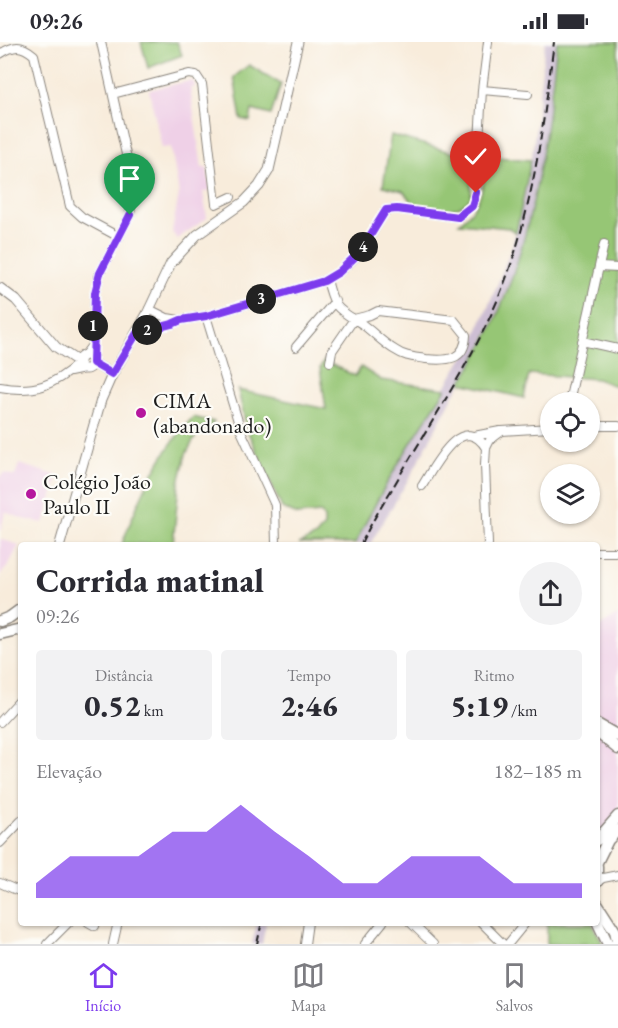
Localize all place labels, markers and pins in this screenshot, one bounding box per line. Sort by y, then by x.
pin [450,131,501,193]
pin [104,153,155,215]
pin: 4 [348,232,378,262]
pin: 3 [246,284,276,314]
pin: 1 [78,311,108,341]
pin: 2 [132,315,162,345]
place label: CIMA (abandonado) [153,386,271,440]
marker: CIMA (abandonado) [134,406,148,420]
place label: Colégio João Paulo II [43,467,151,521]
marker: Colégio João Paulo II [24,487,38,501]

